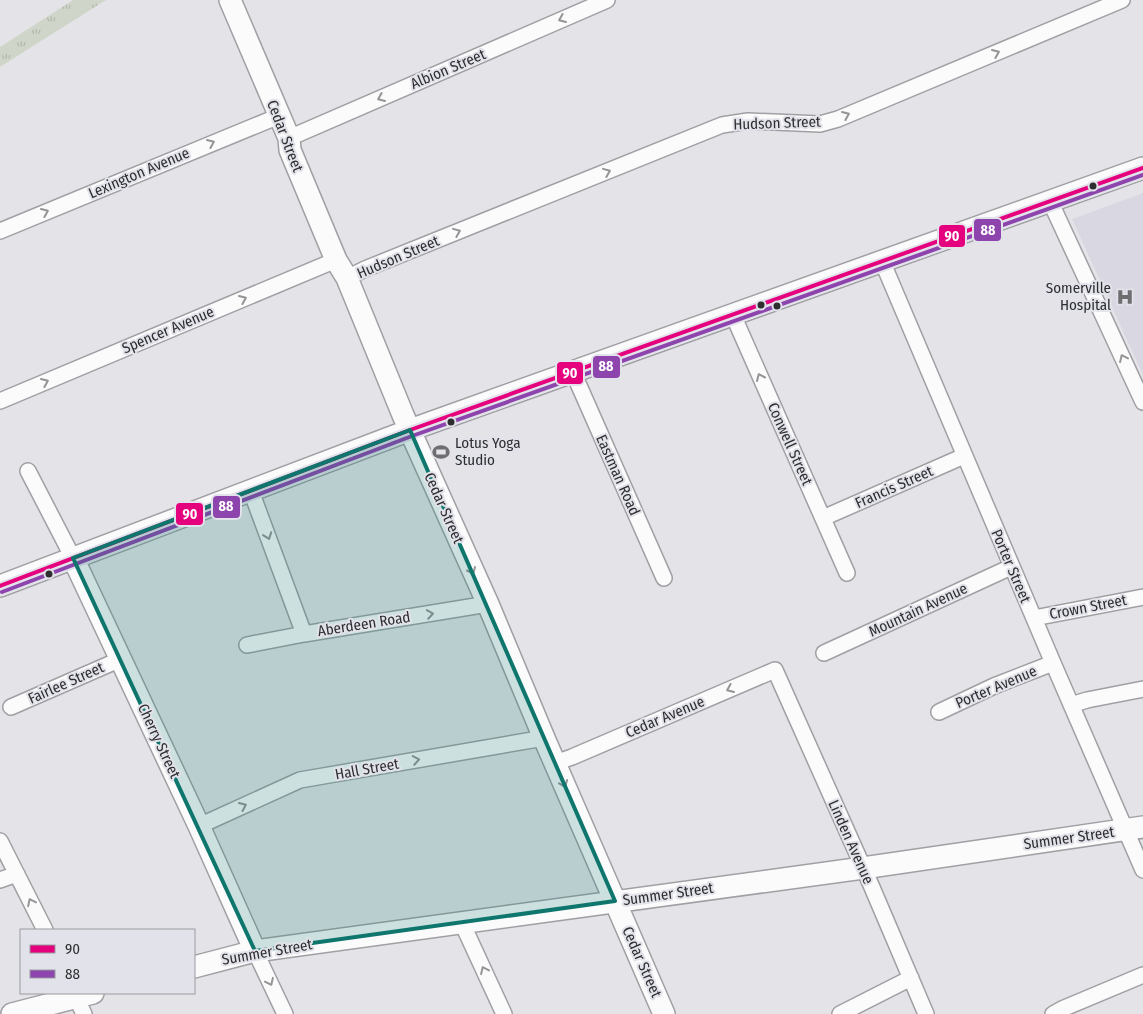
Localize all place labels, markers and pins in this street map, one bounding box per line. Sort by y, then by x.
unlabelled marker [1088,181,1098,191]
place label: Somerville Hospital [1046,279,1111,314]
hospital icon: Somerville Hospital [1115,287,1135,307]
unlabelled marker [756,300,766,310]
unlabelled marker [772,301,782,311]
unlabelled marker [446,417,456,427]
place label: Lotus Yoga Studio [455,434,520,469]
sports icon: Lotus Yoga Studio [431,442,451,462]
unlabelled marker [44,569,54,579]

